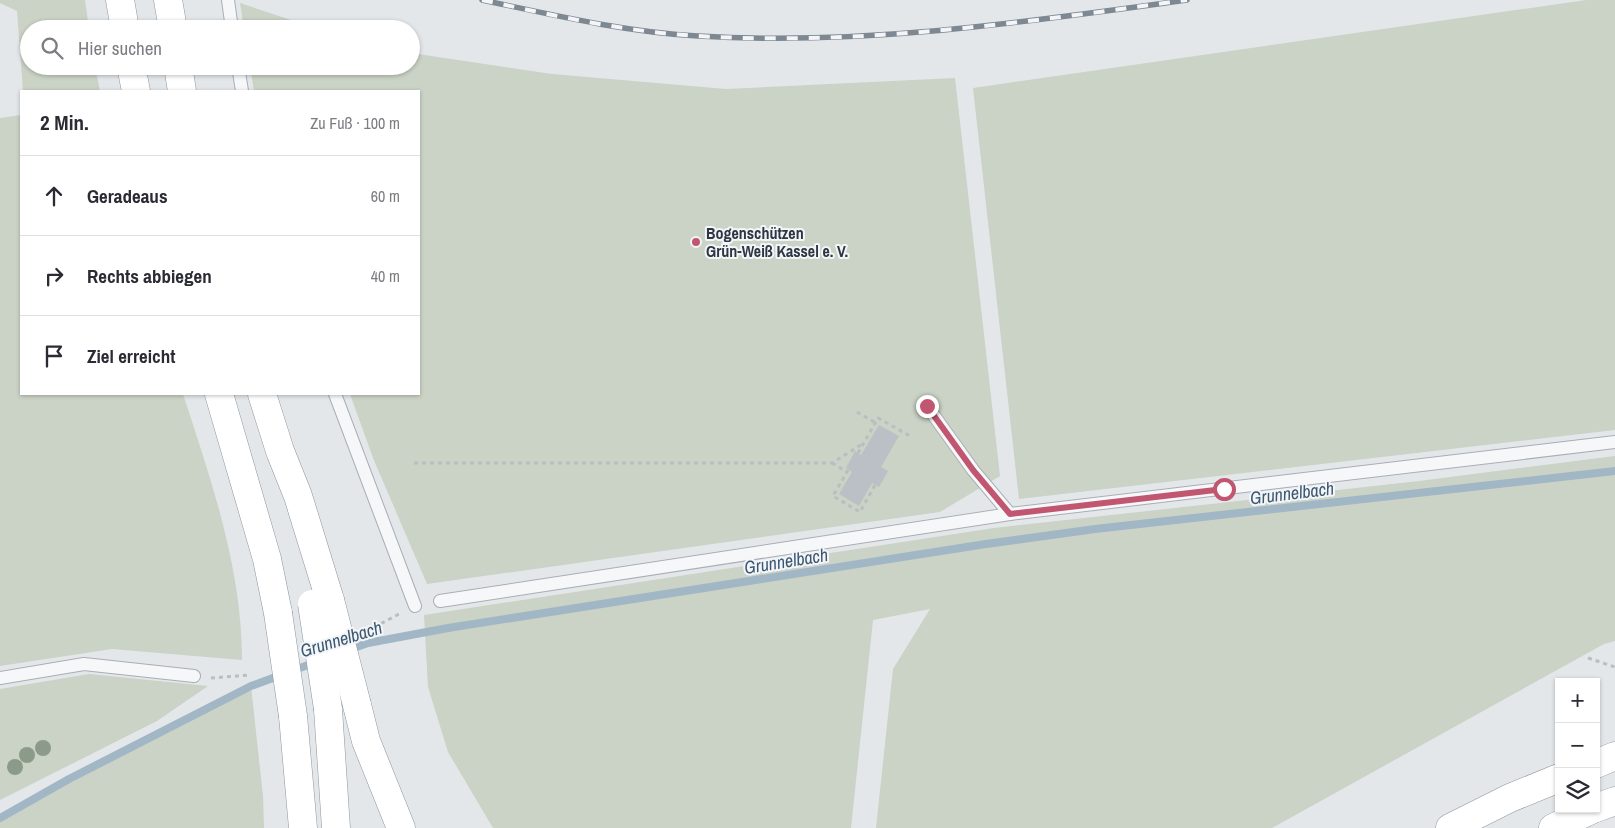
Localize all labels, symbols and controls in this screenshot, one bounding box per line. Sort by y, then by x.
search box [20,20,420,75]
icon: search [38,34,66,62]
text: Hier suchen [78,35,162,61]
text: 2 Min. [40,108,89,137]
text: Zu Fuß · 100 m [310,112,400,134]
icon: ahead [40,182,68,210]
text: Geradeaus [87,183,168,209]
text: 60 m [371,185,400,207]
place label: Bogenschützen Grün-Weiß Kassel e. V. [706,222,848,262]
marker: Bogenschützen Grün-Weiß Kassel e. V. [690,236,702,248]
icon: right [40,262,68,290]
text: Rechts abbiegen [87,263,212,289]
text: 40 m [371,265,400,287]
icon: arrive [40,342,68,370]
text: Ziel erreicht [87,343,175,369]
route end [916,395,939,418]
water label: Grunnelbach [1249,475,1335,511]
route start [1213,478,1236,501]
water label: Grunnelbach [742,542,830,580]
water label: Grunnelbach [297,615,385,663]
map controls [1555,678,1600,813]
button: + [1555,678,1600,723]
button: − [1555,723,1600,768]
button: layers [1555,768,1600,813]

